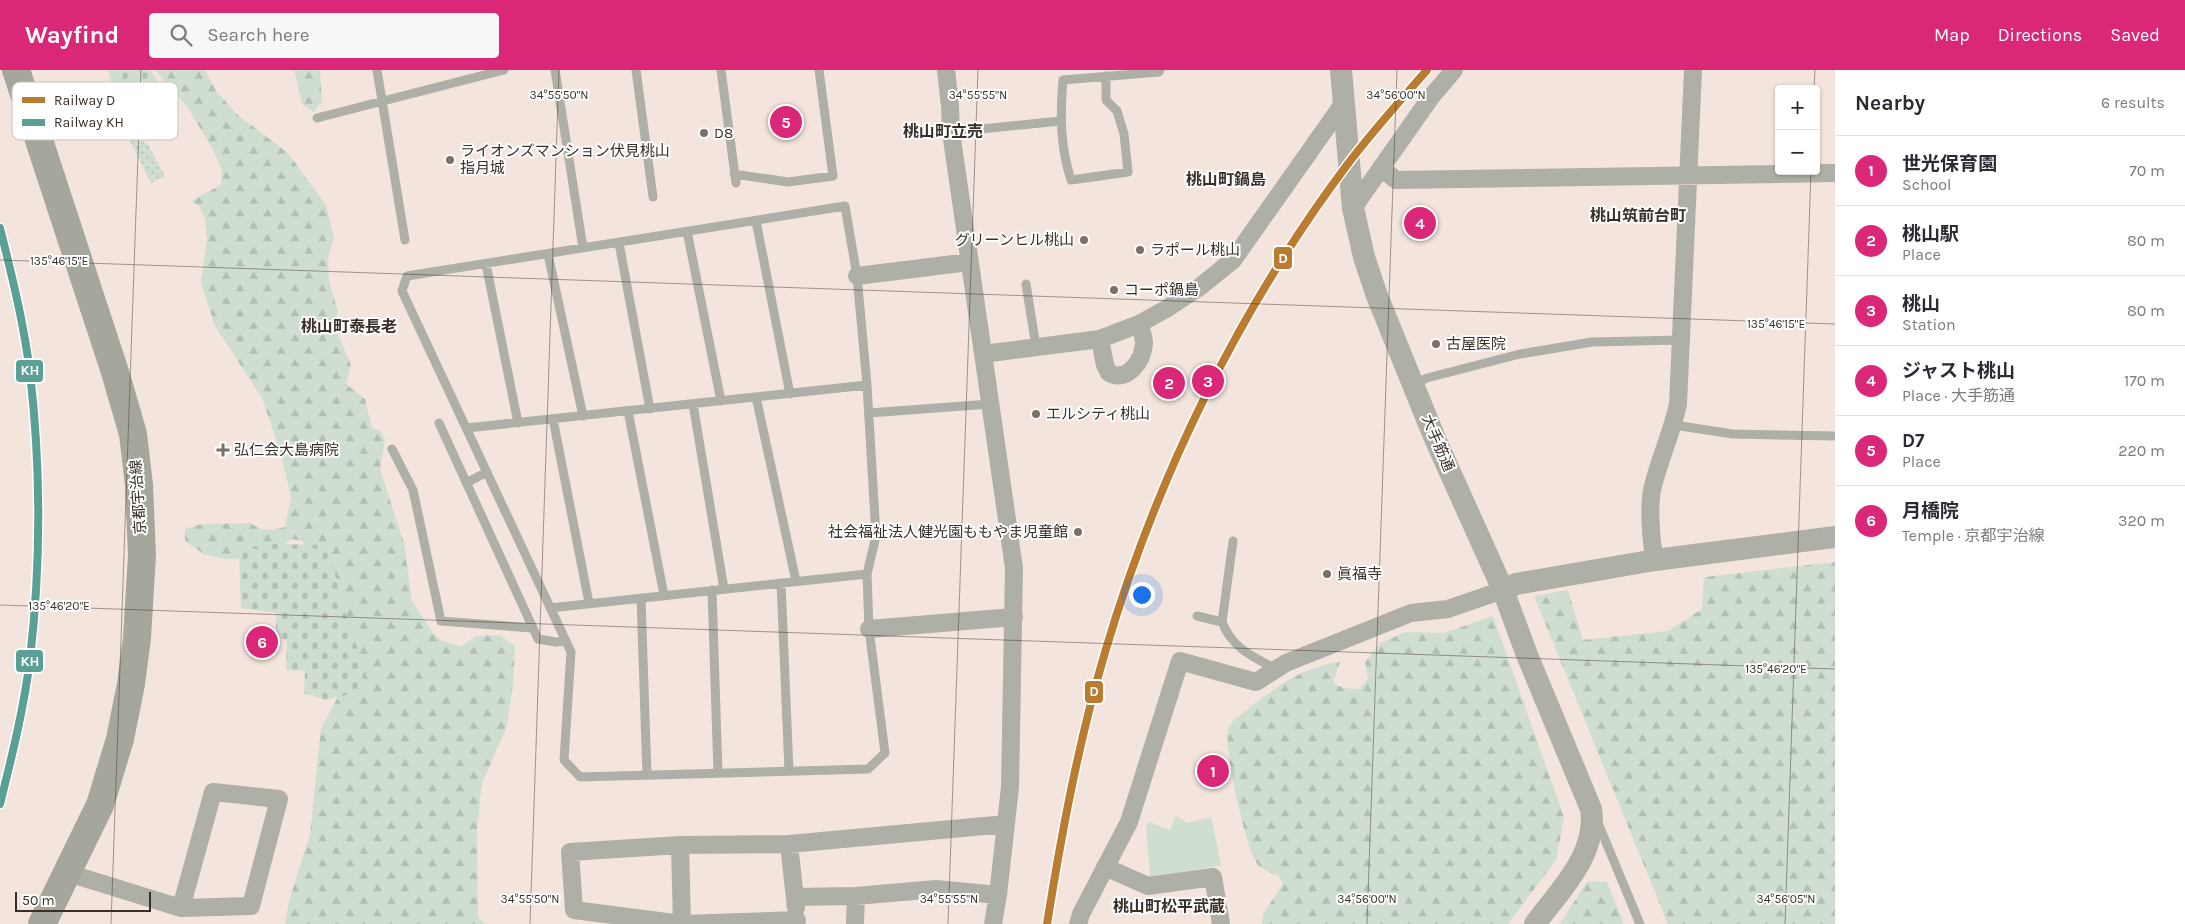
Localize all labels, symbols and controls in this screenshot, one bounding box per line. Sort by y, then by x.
search box [149,13,499,58]
text: Wayfind [25,21,119,49]
icon: search [167,21,195,49]
text: Search here [207,24,309,46]
text: Map [1934,24,1970,46]
text: Directions [1998,24,2082,46]
text: Saved [2110,24,2160,46]
legend [12,82,178,140]
map controls [1775,85,1820,175]
button: + [1775,85,1820,130]
text: 34°55'50"N [530,88,588,102]
text: 34°55'55"N [949,88,1007,102]
text: 34°56'00"N [1366,88,1426,102]
text: Nearby [1855,91,1925,115]
text: Railway D [54,92,115,109]
text: 6 results [2101,93,2165,112]
pin: 5 [770,103,802,141]
text: Railway KH [54,114,124,131]
district label: 桃山町立売 [903,122,983,141]
place label: D8 [714,124,733,142]
marker: D8 [698,127,710,139]
button: − [1775,130,1820,175]
place label: ライオンズマンション伏見桃山 指月城 [460,142,670,177]
text: 世光保育園 [1902,153,1997,175]
marker: ライオンズマンション伏見桃山 指月城 [444,154,456,166]
text: 1 [1868,161,1874,180]
text: 70 m [2129,161,2165,180]
district label: 桃山町鍋島 [1186,170,1266,189]
text: School [1902,175,1952,194]
pin: 4 [1404,204,1436,242]
district label: 桃山筑前台町 [1590,206,1686,225]
text: 桃山駅 [1902,223,1959,245]
place label: グリーンヒル桃山 [955,231,1074,249]
text: 2 [1866,231,1876,250]
text: 80 m [2127,231,2165,250]
marker: グリーンヒル桃山 [1078,234,1090,246]
place label: ラポール桃山 [1150,241,1240,259]
marker: ラポール桃山 [1134,244,1146,256]
text: Place [1902,245,1941,264]
line badge: D [1273,246,1293,270]
text: D [1278,250,1288,267]
text: 135°46'15"E [30,254,88,268]
place label: コーポ鍋島 [1124,281,1199,299]
marker: コーポ鍋島 [1108,284,1120,296]
text: 桃山 [1902,293,1940,315]
text: 3 [1866,301,1876,320]
text: 80 m [2127,301,2165,320]
text: Station [1902,315,1956,334]
district label: 桃山町泰長老 [301,317,397,336]
text: 135°46'15"E [1747,317,1805,331]
place label: 古屋医院 [1446,335,1506,353]
marker: 古屋医院 [1430,338,1442,350]
line badge: KH [15,359,44,383]
text: ジャスト桃山 [1902,360,2015,382]
text: KH [20,362,40,379]
pin: 3 [1192,362,1224,400]
pin: 2 [1153,364,1185,402]
text: 4 [1866,371,1876,390]
text: 170 m [2124,371,2165,390]
text: Place · 大手筋通 [1902,386,2015,405]
place label: エルシティ桃山 [1046,405,1150,423]
marker: エルシティ桃山 [1030,408,1042,420]
street label: 大手筋通 [1418,412,1458,474]
text: D7 [1902,430,1925,452]
place label: 弘仁会大島病院 [234,441,339,459]
text: 5 [1866,441,1876,460]
text: 220 m [2118,441,2165,460]
marker: 弘仁会大島病院 [216,443,230,457]
text: Place [1902,452,1941,471]
street label: 京都宇治線 [126,459,150,535]
text: 月橋院 [1902,500,1959,522]
text: 6 [1866,511,1876,530]
text: 320 m [2118,511,2165,530]
place label: 社会福祉法人健光園ももやま児童館 [828,523,1068,541]
marker: 社会福祉法人健光園ももやま児童館 [1072,526,1084,538]
text: Temple · 京都宇治線 [1902,526,2045,545]
place label: 眞福寺 [1337,565,1382,583]
marker: 眞福寺 [1321,568,1333,580]
your location [1129,582,1155,608]
text: 135°46'20"E [28,599,90,613]
pin: 6 [246,623,278,661]
line badge: KH [15,649,44,673]
text: KH [20,653,40,670]
text: 135°46'20"E [1745,662,1807,676]
line badge: D [1084,680,1104,704]
text: D [1089,683,1099,700]
pin: 1 [1197,752,1229,790]
scale bar [15,889,151,912]
text: 50 m [22,892,55,909]
text: 34°55'50"N [501,892,559,906]
text: 34°55'55"N [920,892,978,906]
text: 34°56'00"N [1337,892,1397,906]
text: 34°56'05"N [1757,892,1815,906]
district label: 桃山町松平武蔵 [1113,897,1225,916]

